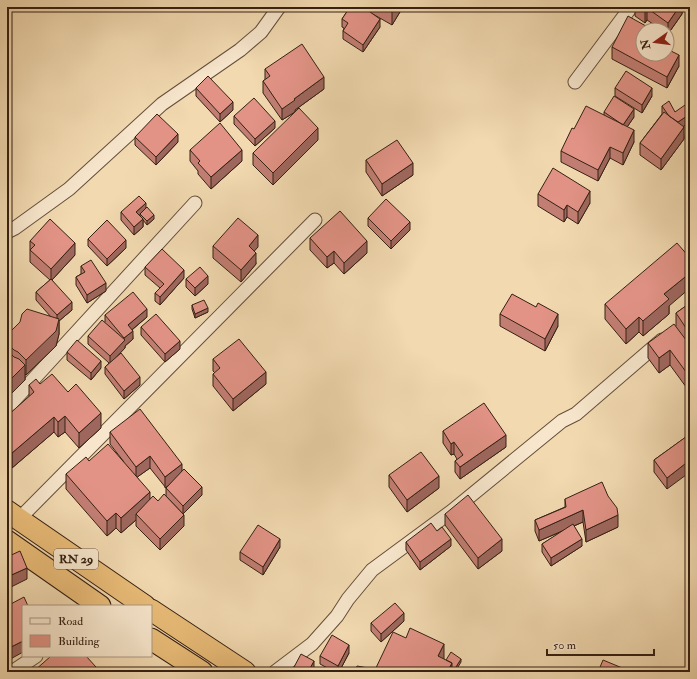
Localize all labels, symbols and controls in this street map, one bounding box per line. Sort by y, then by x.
north arrow [635,22,675,62]
text: N [638,37,654,52]
road number: RN 29 [54,549,98,569]
legend [22,605,152,657]
text: Road [58,614,83,629]
scale bar [547,631,654,657]
text: Building [58,634,101,649]
text: 50 m [553,638,577,653]

